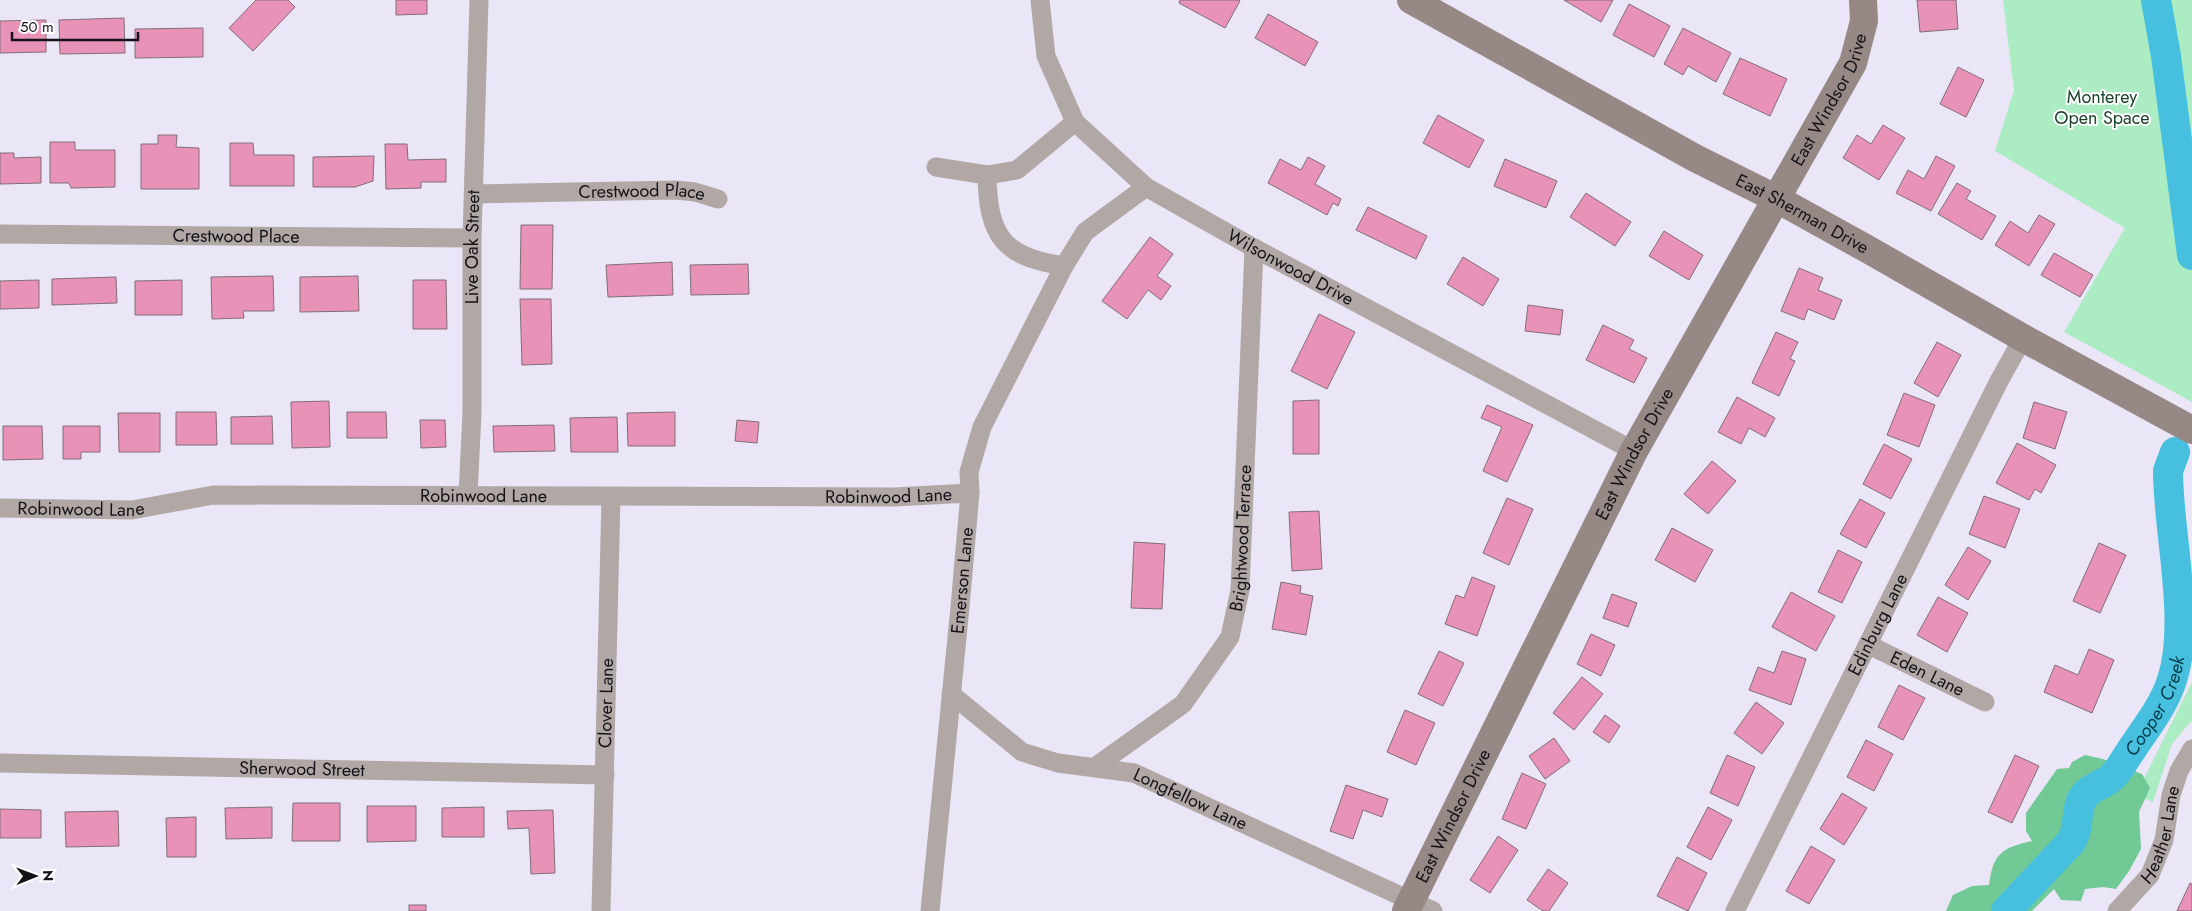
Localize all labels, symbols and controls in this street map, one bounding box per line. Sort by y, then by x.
scale bar [12,10,139,42]
text: 50 m [20,16,54,38]
street label: East Windsor Drive [1785,30,1873,171]
park label: Monterey Open Space [2054,84,2150,131]
street label: East Sherman Drive [1731,167,1874,260]
street label: Crestwood Place [578,177,709,207]
street label: Live Oak Street [459,189,486,304]
street label: Crestwood Place [172,222,300,250]
street label: Wilsonwood Drive [1222,222,1359,312]
street label: East Windsor Drive [1589,383,1680,525]
street label: Brightwood Terrace [1223,464,1258,614]
street label: Robinwood Lane [825,481,953,510]
street label: Robinwood Lane [420,483,547,509]
street label: Robinwood Lane [17,495,147,523]
street label: Emerson Lane [944,526,980,635]
street label: Edinburg Lane [1841,569,1914,680]
street label: Eden Lane [1886,644,1969,703]
water label: Cooper Creek [2118,653,2191,762]
street label: Clover Lane [592,658,620,748]
street label: East Windsor Drive [1409,745,1497,887]
street label: Sherwood Street [239,755,366,783]
street label: Longfellow Lane [1129,761,1252,837]
street label: Heather Lane [2135,782,2186,890]
north arrow [10,851,60,901]
text: N [38,870,58,882]

